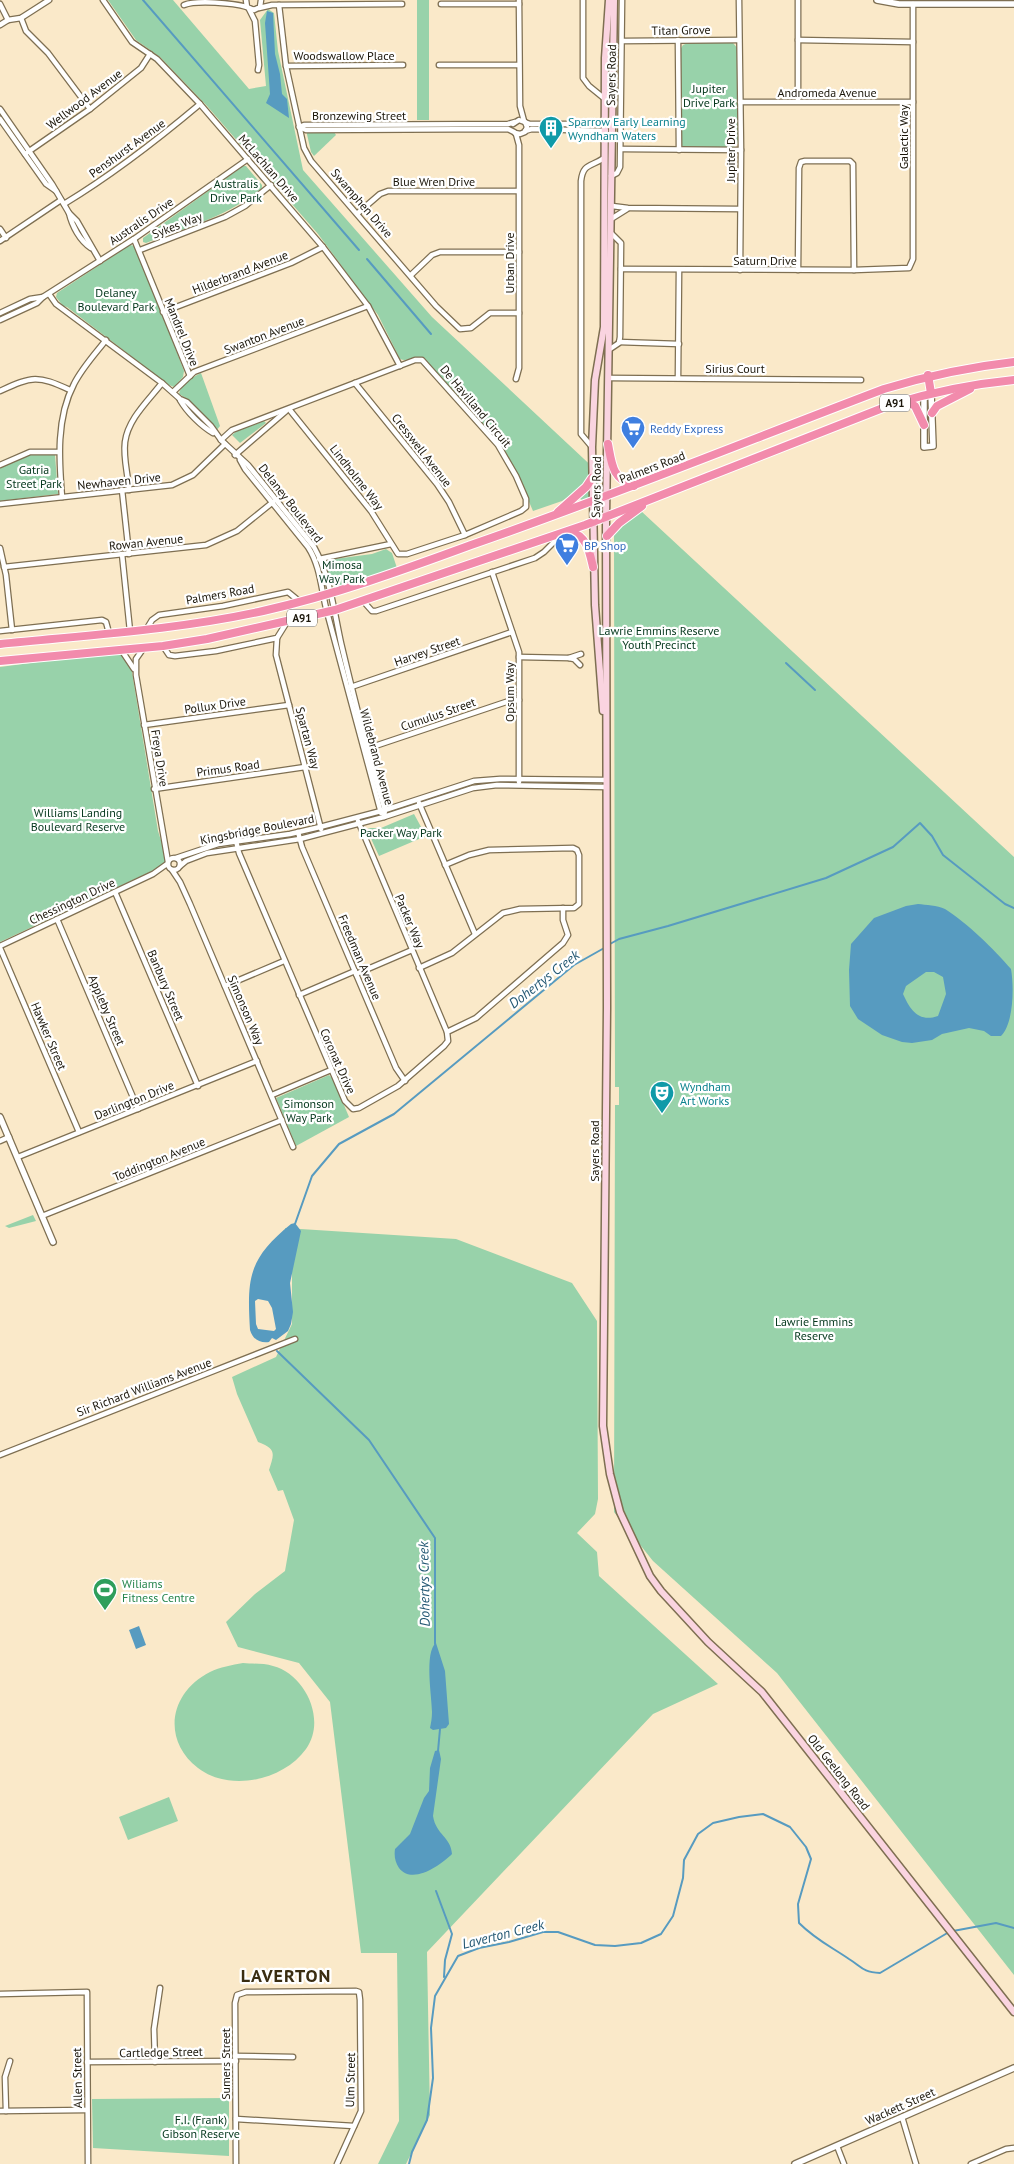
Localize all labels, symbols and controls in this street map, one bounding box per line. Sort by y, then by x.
street label: Titan Grove [651,22,711,38]
street label: Sayers Road [603,44,619,106]
street label: Woodswallow Place [293,48,395,63]
street label: Wellwood Avenue [43,66,125,132]
park label: Jupiter Drive Park [683,81,735,110]
street label: Andromeda Avenue [777,85,877,100]
street label: Galactic Way [896,104,911,169]
street label: Bronzewing Street [312,108,406,123]
place label: Sparrow Early Learning Wyndham Waters [568,114,686,143]
street label: Penshurst Avenue [86,115,168,181]
building icon: Sparrow Early Learning Wyndham Waters [538,115,564,149]
street label: Jupiter Drive [723,118,738,183]
street label: McLachlan Drive [235,131,303,205]
street label: Swamphen Drive [328,165,396,241]
street label: Blue Wren Drive [393,174,475,189]
park label: Australis Drive Park [210,176,262,205]
street label: Australis Drive [106,194,176,248]
street label: Sykes Way [150,208,205,241]
street label: Urban Drive [502,233,517,294]
street label: Hilderbrand Avenue [190,247,290,297]
street label: Saturn Drive [733,253,797,268]
park label: Delaney Boulevard Park [78,285,155,314]
street label: Mandrel Drive [162,296,202,368]
street label: Swanton Avenue [222,313,306,357]
street label: Sirius Court [705,361,765,376]
street label: De Havilland Circuit [437,362,515,450]
road number: A91 [880,394,910,412]
street label: Cresswell Avenue [389,410,455,490]
supermarket icon: Reddy Express [620,415,646,449]
place label: Reddy Express [650,421,723,436]
street label: Lindholme Way [327,441,387,513]
street label: Palmers Road [617,448,687,486]
street label: Sayers Road [588,456,604,518]
street label: Delaney Boulevard [256,461,326,545]
park label: Gatria Street Park [6,462,62,491]
street label: Newhaven Drive [77,469,161,493]
street label: Rowan Avenue [108,531,184,553]
supermarket icon: BP Shop [554,532,580,566]
place label: BP Shop [584,538,626,553]
park label: Mimosa Way Park [319,557,365,586]
street label: Palmers Road [185,581,255,607]
road number: A91 [287,610,317,626]
park label: Lawrie Emmins Reserve Youth Precinct [599,623,719,652]
street label: Harvey Street [392,633,462,669]
street label: Opsum Way [502,662,517,722]
street label: Pollux Drive [183,693,247,717]
street label: Cumulus Street [399,694,477,734]
street label: Spartan Way [292,705,324,771]
street label: Wildebrand Avenue [357,707,397,807]
street label: Freya Drive [148,728,172,788]
street label: Primus Road [196,756,260,780]
park label: Williams Landing Boulevard Reserve [31,805,125,834]
street label: Kingsbridge Boulevard [199,811,315,847]
park label: Packer Way Park [360,825,442,840]
street label: Chessington Drive [27,875,117,927]
street label: Packer Way [392,892,428,951]
street label: Freedman Avenue [335,912,385,1002]
water label: Dohertys Creek [505,945,584,1012]
street label: Banbury Street [144,947,188,1023]
street label: Appleby Street [85,973,129,1047]
street label: Simonson Way [225,973,268,1048]
street label: Hawker Street [28,1000,70,1072]
street label: Coronat Drive [317,1026,359,1096]
street label: Darlington Drive [92,1077,176,1123]
place label: Wyndham Art Works [680,1079,731,1108]
theatre icon: Wyndham Art Works [649,1080,675,1114]
park label: Simonson Way Park [284,1096,334,1125]
street label: Sayers Road [587,1120,602,1182]
street label: Toddington Avenue [111,1134,207,1184]
park label: Lawrie Emmins Reserve [775,1314,853,1343]
street label: Sir Richard Williams Avenue [75,1354,213,1420]
water label: Dohertys Creek [414,1541,434,1627]
place label: Wiliams Fitness Centre [122,1576,195,1605]
sports icon: Wiliams Fitness Centre [92,1577,118,1611]
street label: Old Geelong Road [805,1731,873,1813]
water label: Laverton Creek [460,1915,546,1953]
district label: LAVERTON [241,1964,331,1987]
street label: Sumers Street [218,2028,233,2100]
street label: Cartledge Street [119,2044,203,2060]
street label: Allen Street [69,2048,85,2108]
street label: Ulm Street [342,2052,358,2108]
street label: Wackett Street [863,2084,937,2128]
park label: F.I. (Frank) Gibson Reserve [162,2112,240,2141]

